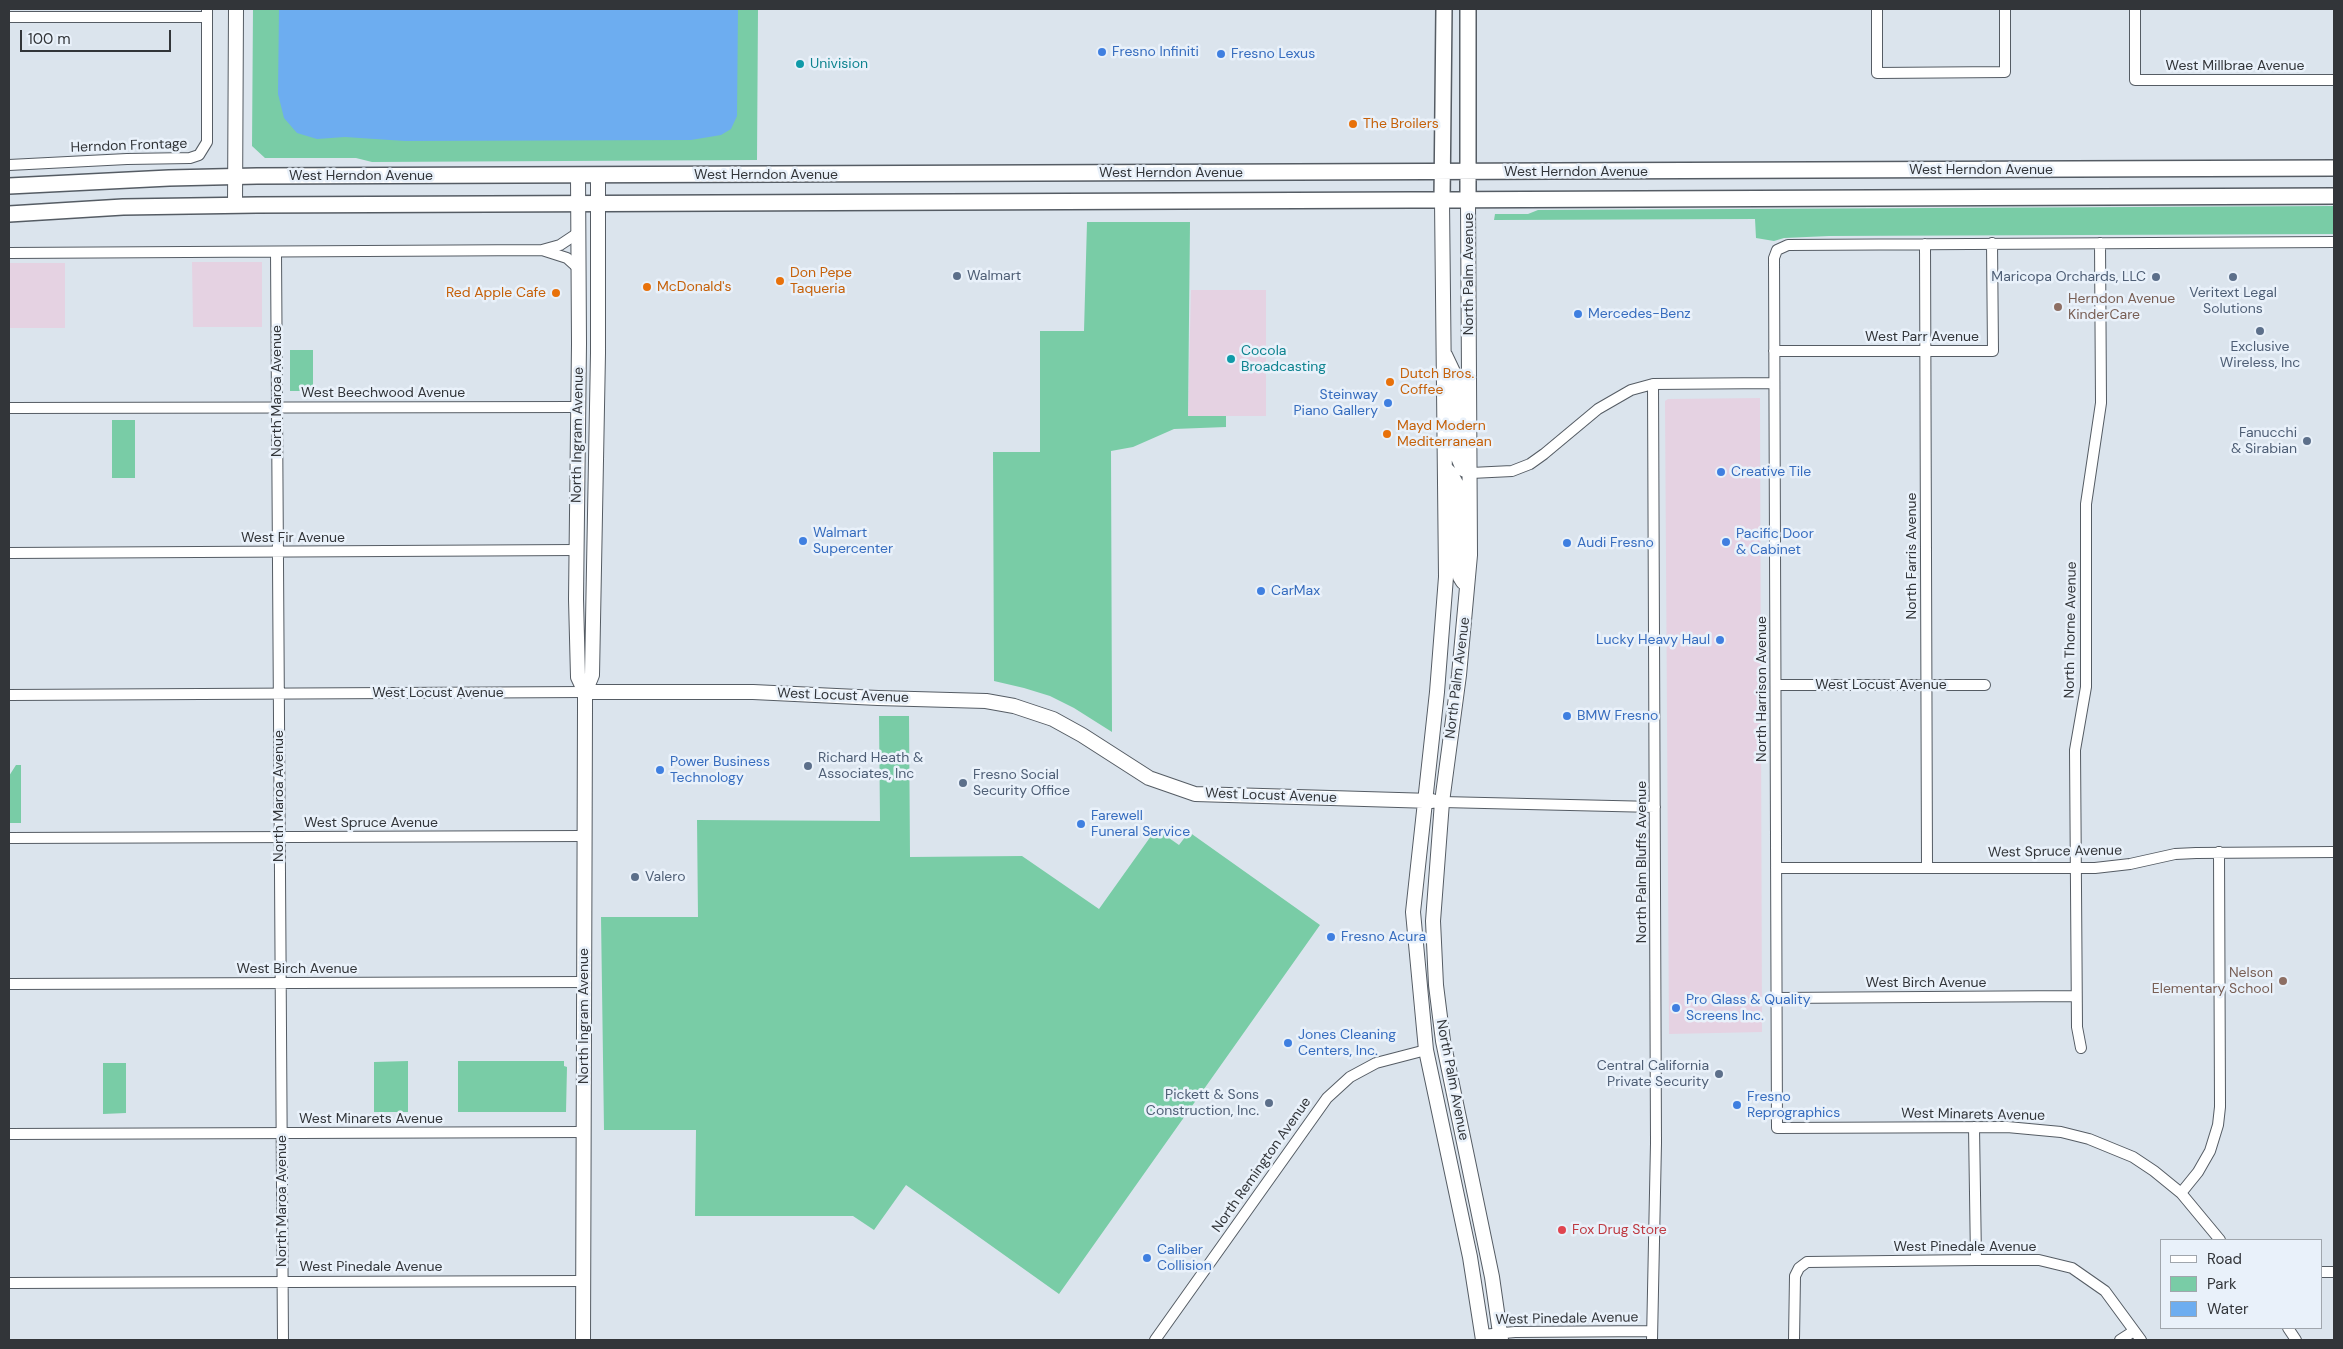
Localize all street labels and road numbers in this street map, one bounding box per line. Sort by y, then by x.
street label: West Millbrae Avenue [2166,58,2304,74]
street label: Herndon Frontage [70,136,188,156]
street label: West Herndon Avenue [1909,162,2053,178]
street label: West Herndon Avenue [1504,164,1648,180]
street label: West Herndon Avenue [1099,165,1243,181]
street label: West Herndon Avenue [694,167,838,183]
street label: West Herndon Avenue [289,168,433,184]
street label: North Palm Avenue [1461,213,1477,335]
street label: North Maroa Avenue [269,325,285,457]
street label: West Parr Avenue [1865,329,1979,345]
street label: North Ingram Avenue [568,367,588,503]
street label: West Beechwood Avenue [301,385,465,401]
street label: North Farris Avenue [1904,492,1920,620]
street label: West Fir Avenue [241,530,345,546]
street label: North Thorne Avenue [2061,561,2081,699]
street label: North Palm Avenue [1442,616,1474,740]
street label: North Harrison Avenue [1754,616,1770,762]
street label: West Locust Avenue [1815,677,1947,693]
street label: West Locust Avenue [372,685,504,701]
street label: West Locust Avenue [777,685,909,707]
street label: North Maroa Avenue [271,730,287,862]
street label: North Palm Bluffs Avenue [1634,781,1650,943]
street label: West Locust Avenue [1205,785,1337,807]
street label: West Spruce Avenue [304,815,438,831]
street label: West Spruce Avenue [1988,842,2122,862]
street label: North Ingram Avenue [576,948,592,1084]
street label: West Birch Avenue [237,961,357,977]
street label: West Birch Avenue [1866,975,1986,991]
street label: North Palm Avenue [1432,1018,1472,1142]
street label: North Remington Avenue [1209,1094,1315,1236]
street label: West Minarets Avenue [1901,1105,2045,1125]
street label: West Minarets Avenue [299,1111,443,1127]
street label: North Maroa Avenue [274,1135,290,1267]
street label: West Pinedale Avenue [1894,1239,2036,1255]
street label: West Pinedale Avenue [300,1259,442,1275]
street label: West Pinedale Avenue [1495,1309,1639,1329]

